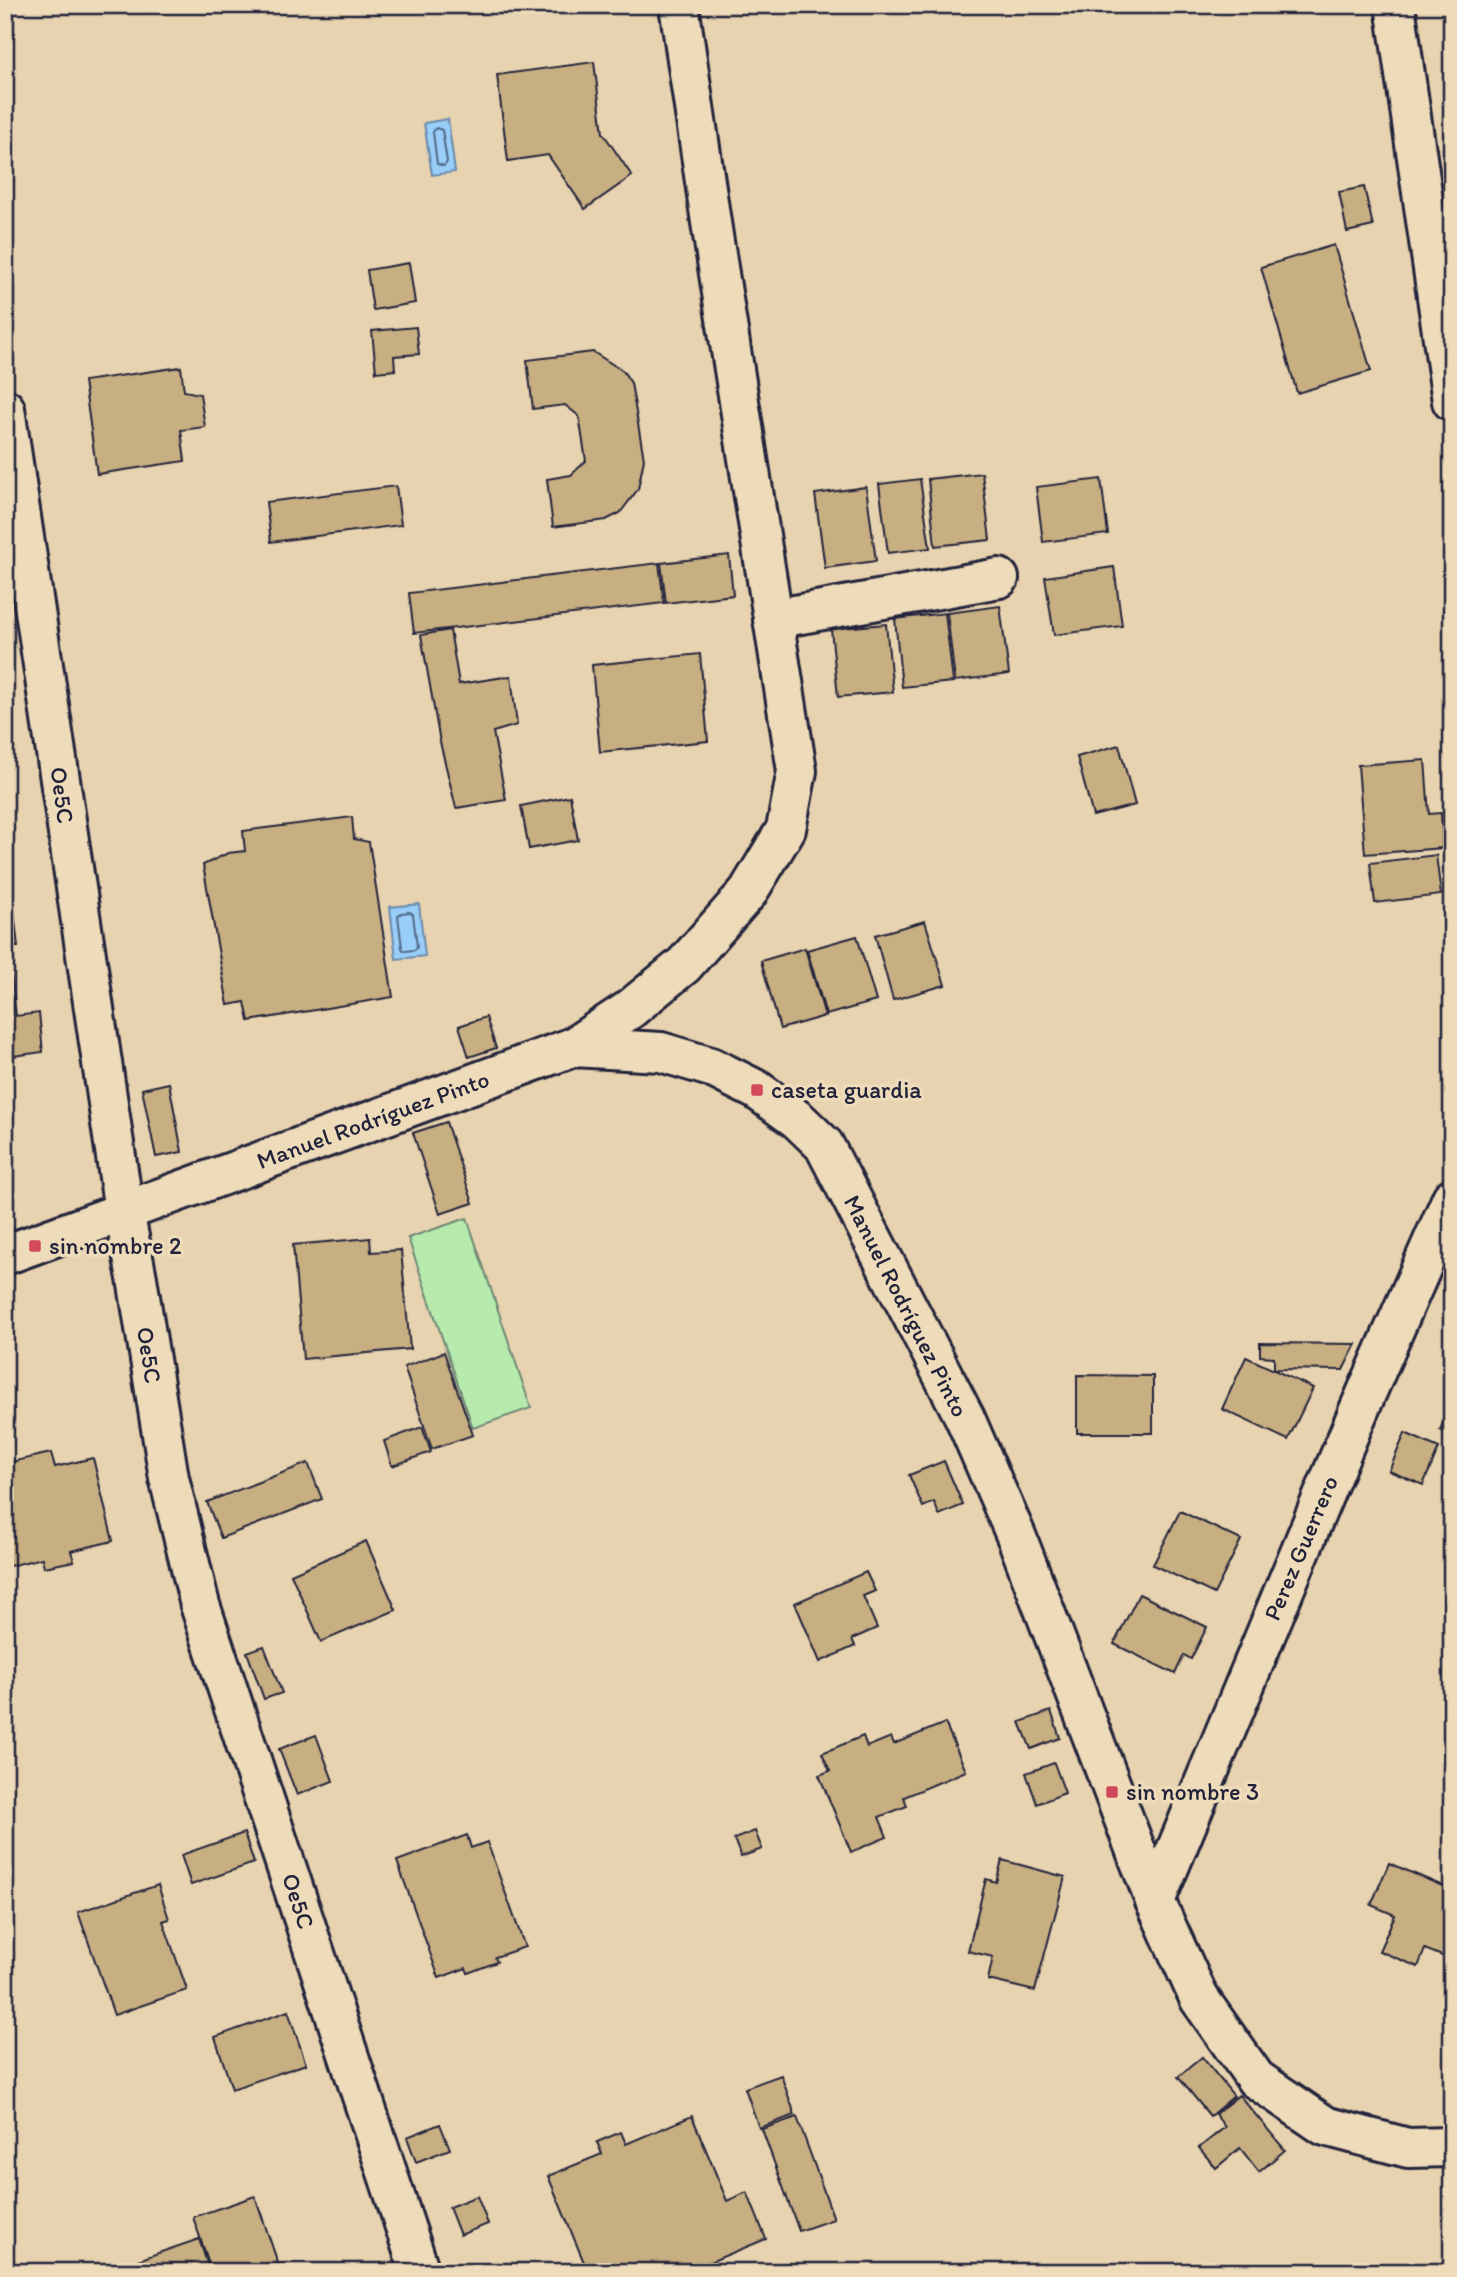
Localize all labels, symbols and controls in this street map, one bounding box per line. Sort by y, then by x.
street label: Oe5C [44,765,81,825]
street label: Manuel Rodríguez Pinto [253,1064,493,1175]
place label: caseta guardia [771,1075,922,1104]
marker: caseta guardia [749,1082,765,1098]
street label: Manuel Rodríguez Pinto [838,1190,975,1422]
place label: sin nombre 2 [49,1231,182,1260]
marker: sin nombre 2 [27,1238,43,1254]
street label: Oe5C [131,1325,168,1385]
street label: Perez Guerrero [1257,1471,1344,1625]
place label: sin nombre 3 [1126,1777,1259,1806]
marker: sin nombre 3 [1104,1784,1120,1800]
street label: Oe5C [276,1869,321,1932]

